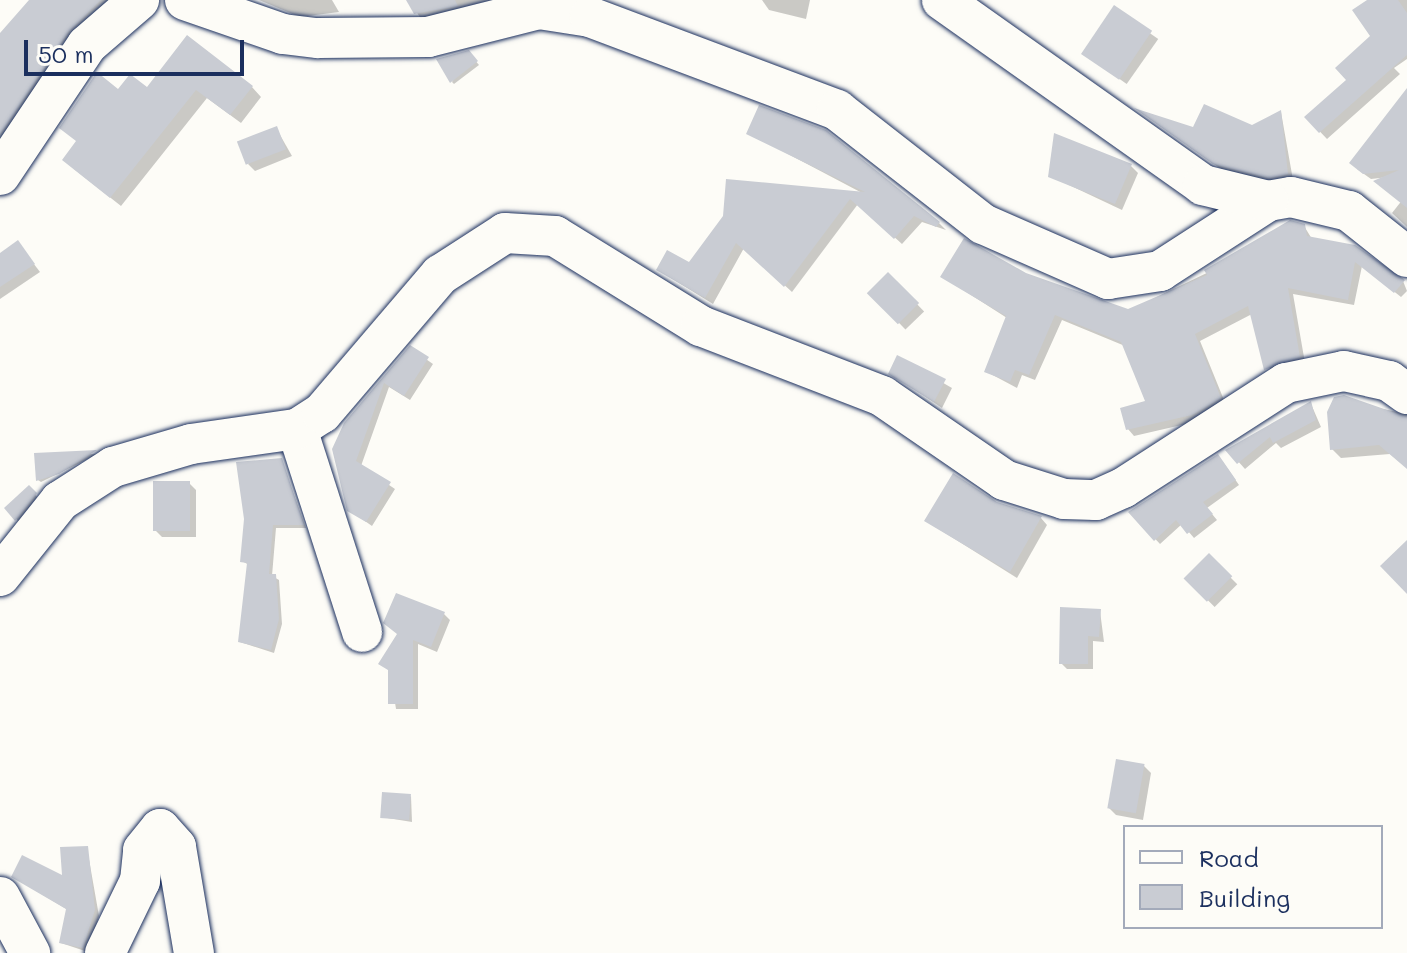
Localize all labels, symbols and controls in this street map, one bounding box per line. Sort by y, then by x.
scale bar [28,24,248,74]
text: 50 m [38,38,94,69]
legend [1123,825,1383,929]
text: Road [1199,842,1259,873]
text: Building [1199,882,1290,913]

